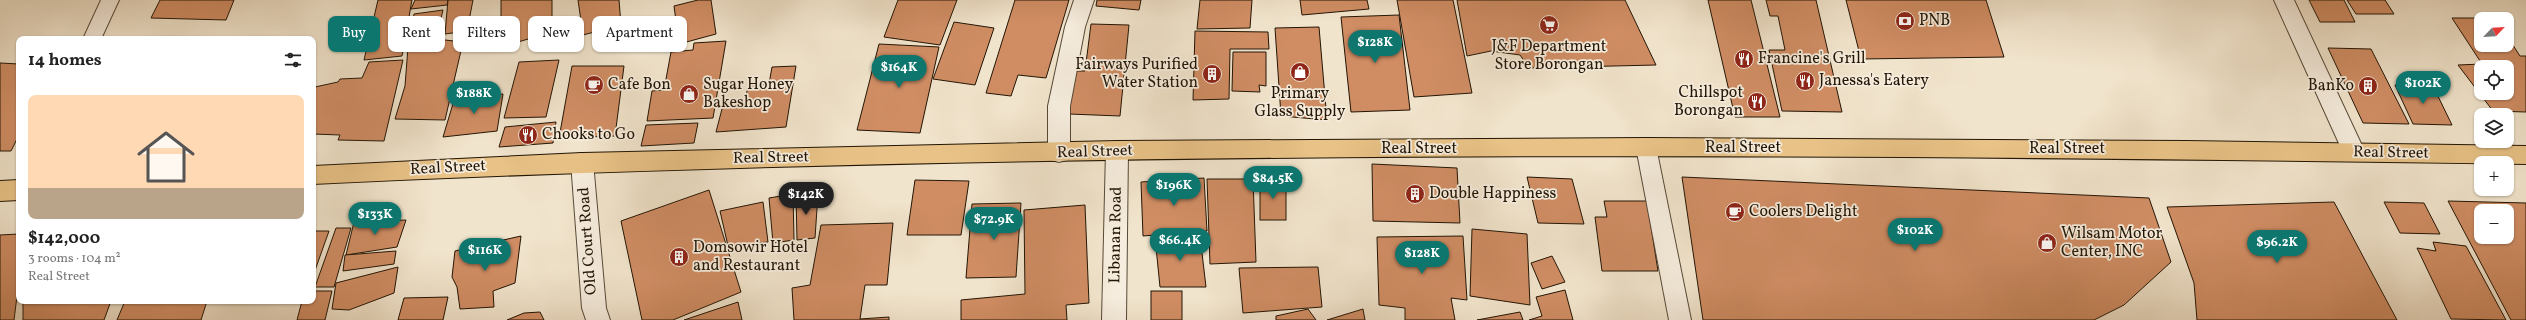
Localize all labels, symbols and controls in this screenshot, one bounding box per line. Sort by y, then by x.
bank icon: PNB [1894,10,1916,32]
place label: PNB [1919,10,1950,32]
north arrow [2474,12,2514,52]
map controls [2474,12,2514,244]
supermarket icon: J&F Department Store Borongan [1538,14,1560,36]
chip: Buy [328,16,380,52]
chip: Rent [388,16,445,52]
chip: Filters [453,16,520,52]
chip: New [528,16,584,52]
chip: Apartment [592,16,687,52]
pin: $128K [1347,30,1403,64]
text: $128K [1357,34,1393,52]
place label: J&F Department Store Borongan [1492,36,1607,76]
restaurant icon: Francine's Grill [1733,48,1755,70]
place label: Francine's Grill [1758,48,1866,70]
text: 14 homes [28,49,102,72]
icon: filters [282,49,304,71]
place label: Fairways Purified Water Station [1075,54,1198,94]
pin: $164K [871,55,927,89]
text: $164K [881,59,917,77]
button: locate [2474,60,2514,100]
shop icon: Primary Glass Supply [1289,61,1311,83]
building icon: Fairways Purified Water Station [1201,63,1223,85]
restaurant icon: Janessa's Eatery [1794,70,1816,92]
place label: Janessa's Eatery [1819,70,1929,92]
pin: $102K [2395,71,2451,105]
cafe icon: Cafe Bon [583,74,605,96]
place label: Cafe Bon [608,74,671,96]
place label: Sugar Honey Bakeshop [703,74,793,114]
place label: BanKo [2308,75,2354,97]
building icon: BanKo [2357,75,2379,97]
text: $102K [2405,75,2441,93]
pin: $188K [446,81,502,115]
place label: Chillspot Borongan [1674,82,1743,122]
shop icon: Sugar Honey Bakeshop [678,83,700,105]
place label: Primary Glass Supply [1255,83,1346,123]
text: $188K [456,85,492,103]
restaurant icon: Chillspot Borongan [1746,91,1768,113]
button: layers [2474,108,2514,148]
icon: home [130,121,202,193]
restaurant icon: Chooks to Go [517,124,539,146]
place label: Chooks to Go [542,124,635,146]
street label: Real Street [1705,137,1781,159]
street label: Real Street [1381,138,1457,160]
street label: Real Street [2029,138,2105,160]
street label: Real Street [1057,140,1134,164]
street label: Real Street [2353,141,2430,165]
street label: Real Street [733,146,810,170]
street label: Real Street [409,155,487,181]
button: + [2474,156,2514,196]
pin: $84.5K [1240,166,1306,200]
text: $84.5K [1252,170,1294,188]
pin: $196K [1146,173,1202,207]
text: $196K [1156,177,1192,195]
pin: $142K [778,182,834,216]
building icon: Double Happiness [1404,183,1426,205]
place label: Double Happiness [1429,183,1557,205]
street label: Old Court Road [573,186,603,296]
text: $142K [788,186,824,204]
street label: Libanan Road [1104,186,1128,284]
cafe icon: Coolers Delight [1724,201,1746,223]
place label: Coolers Delight [1749,201,1858,223]
pin: $133K [347,202,403,236]
button: − [2474,204,2514,244]
text: $133K [357,206,393,224]
pin: $72.9K [961,207,1027,241]
text: $72.9K [974,211,1014,229]
pin: $102K [1887,218,1943,252]
text: $102K [1897,222,1933,240]
place label: Wilsam Motor Center, INC [2061,223,2162,263]
text: $142,000 [28,227,100,250]
pin: $66.4K [1147,228,1213,262]
pin: $96.2K [2244,230,2310,264]
text: $66.4K [1159,232,1201,250]
shop icon: Wilsam Motor Center, INC [2036,232,2058,254]
text: $96.2K [2256,234,2298,252]
place label: Domsowir Hotel and Restaurant [693,237,808,277]
pin: $116K [457,238,513,272]
pin: $128K [1394,241,1450,275]
text: $116K [468,242,502,260]
text: $128K [1404,245,1440,263]
building icon: Domsowir Hotel and Restaurant [668,246,690,268]
text: 3 rooms · 104 m² [28,250,121,268]
text: Real Street [28,268,90,286]

